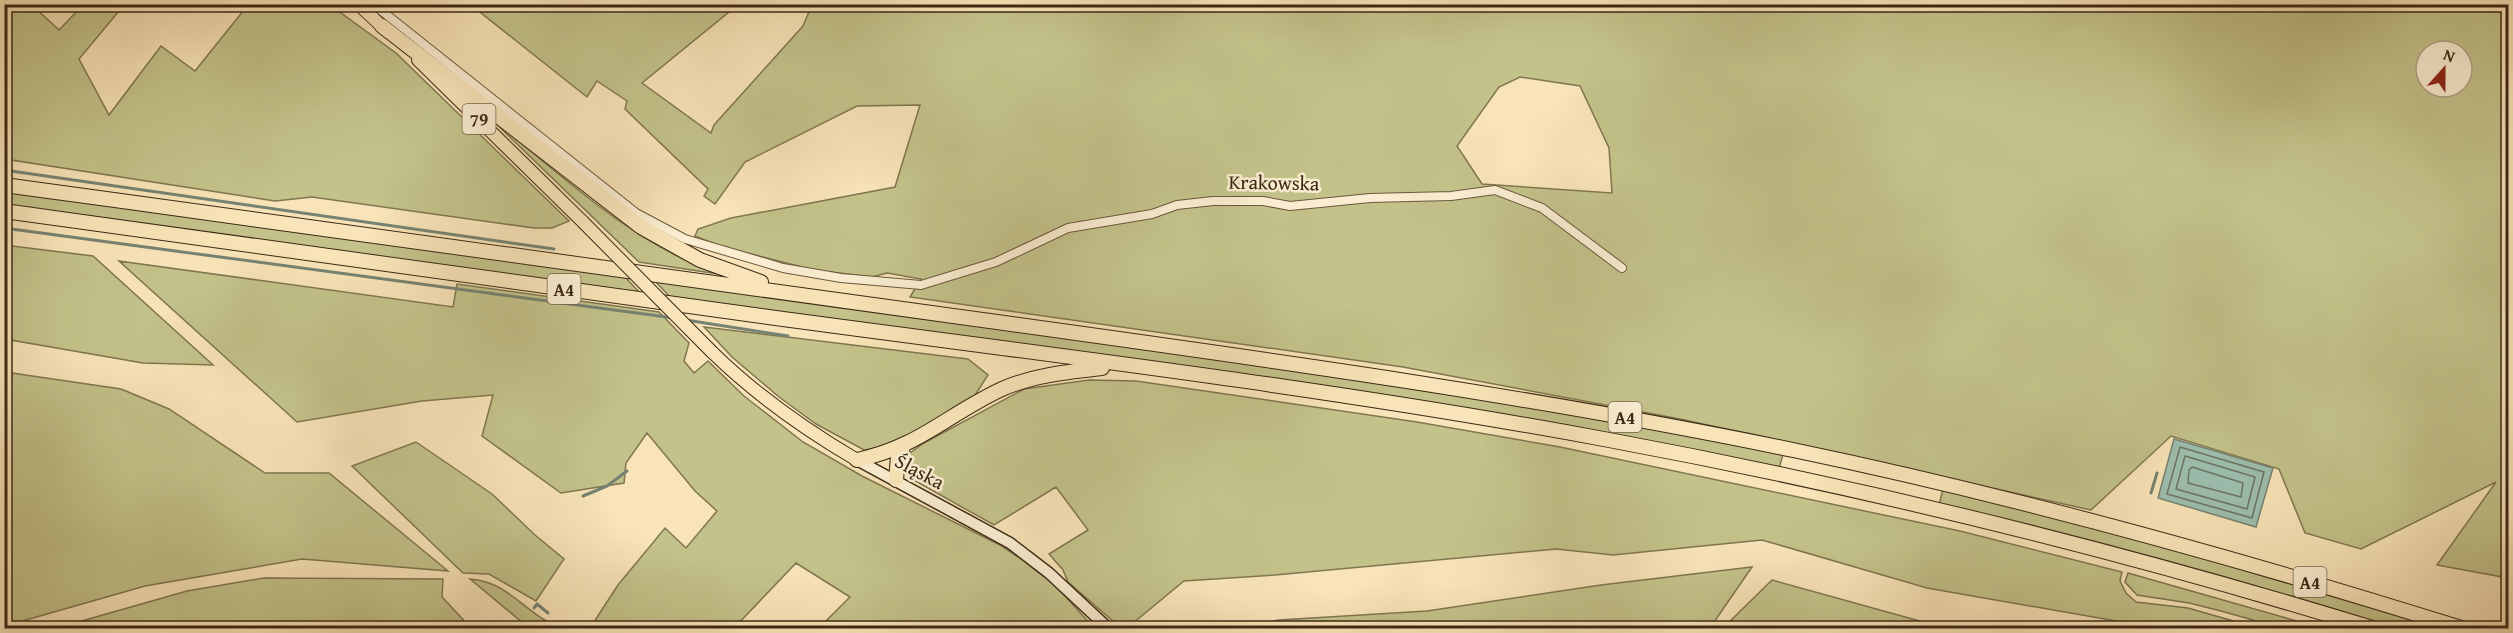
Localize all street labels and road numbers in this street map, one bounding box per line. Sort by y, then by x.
road number: 79 [462,104,496,134]
street label: Krakowska [1228,167,1320,197]
road number: A4 [548,274,580,304]
road number: A4 [1608,402,1642,432]
street label: Śląska [890,446,950,496]
road number: A4 [2294,567,2326,597]

